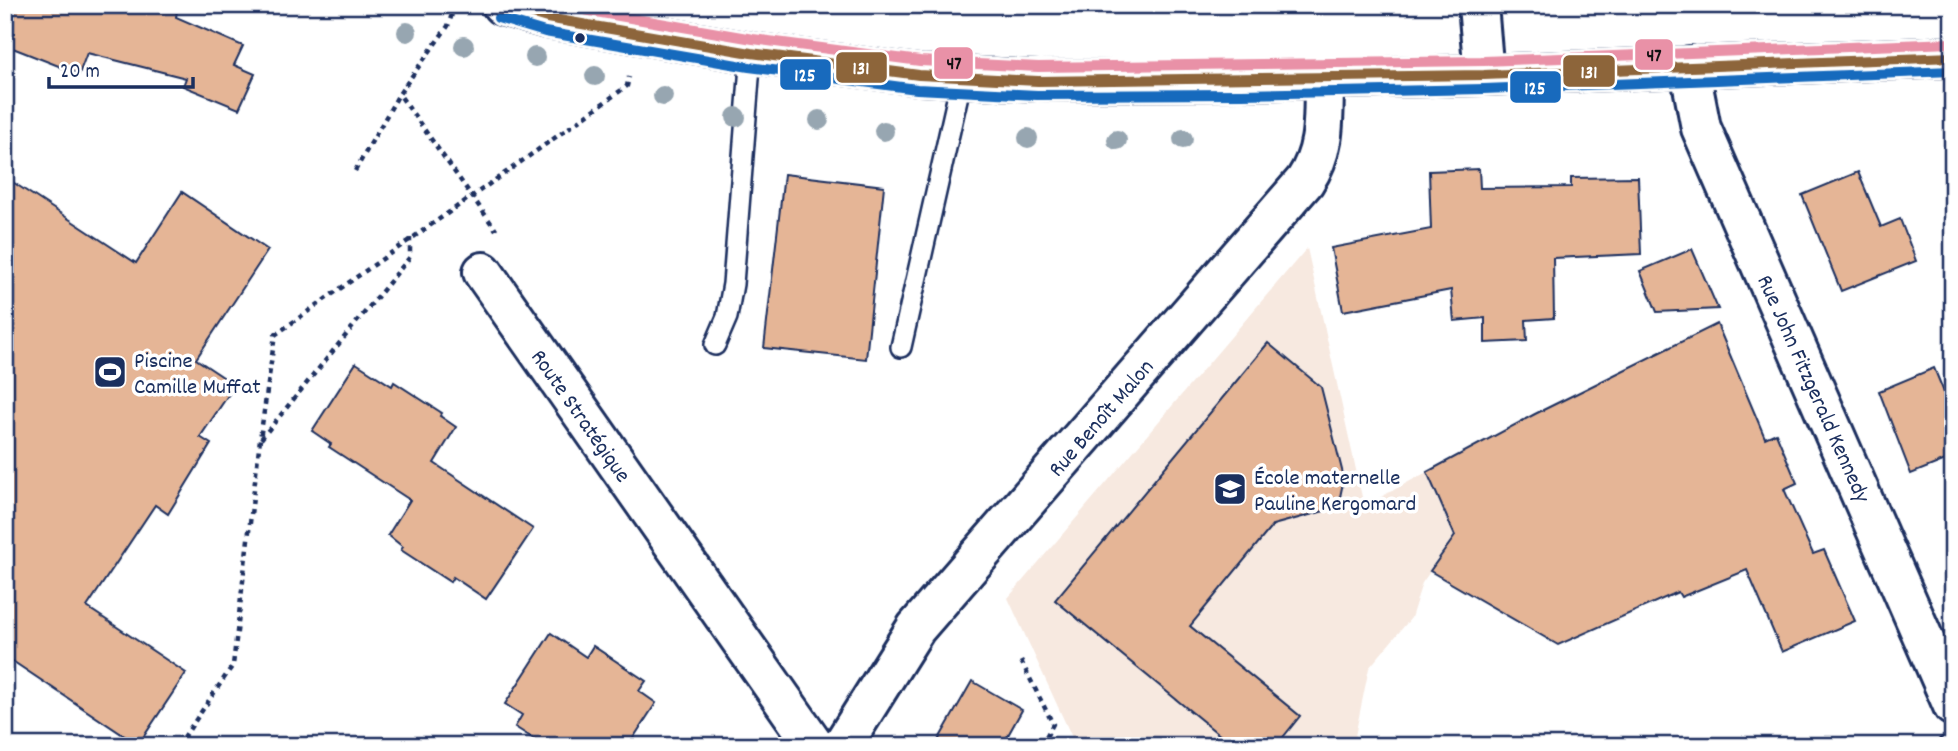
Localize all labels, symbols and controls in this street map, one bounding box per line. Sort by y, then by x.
unlabelled marker [573,31,587,45]
line badge: 47 [1634,38,1674,71]
text: 47 [1646,44,1662,71]
scale bar [49,46,192,90]
line badge: 47 [933,46,974,80]
line badge: 131 [835,51,888,84]
text: 47 [946,52,962,79]
line badge: 131 [1562,54,1616,88]
text: 131 [853,57,869,84]
text: 20 m [60,58,100,88]
line badge: 125 [779,58,832,91]
text: 131 [1581,61,1597,88]
text: 125 [794,64,816,91]
line badge: 125 [1509,70,1562,104]
text: 125 [1524,77,1546,104]
street label: Rue John Fitzgerald Kennedy [1747,270,1877,509]
street label: Route Stratégique [521,344,637,490]
place label: Piscine Camille Muffat [134,346,261,405]
sports icon: Piscine Camille Muffat [91,353,129,391]
street label: Rue Benoît Malon [1042,353,1163,486]
place label: École maternelle Pauline Kergomard [1254,463,1416,522]
school or university icon: École maternelle Pauline Kergomard [1211,470,1249,508]

